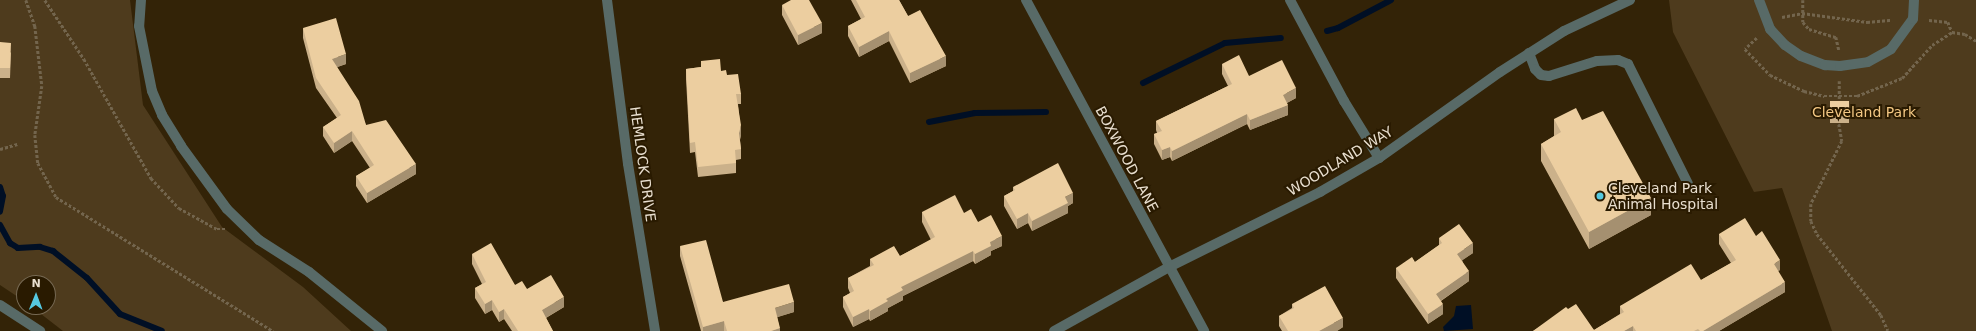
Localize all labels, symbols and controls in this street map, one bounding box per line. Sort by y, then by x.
street label: BOXWOOD LANE [1092,103,1162,215]
park label: Cleveland Park [1812,104,1916,120]
street label: HEMLOCK DRIVE [627,105,659,223]
street label: WOODLAND WAY [1284,123,1396,199]
place label: Cleveland Park Animal Hospital [1608,180,1718,212]
marker: Cleveland Park Animal Hospital [1595,191,1605,201]
north arrow [16,275,56,315]
text: N [31,277,41,290]

